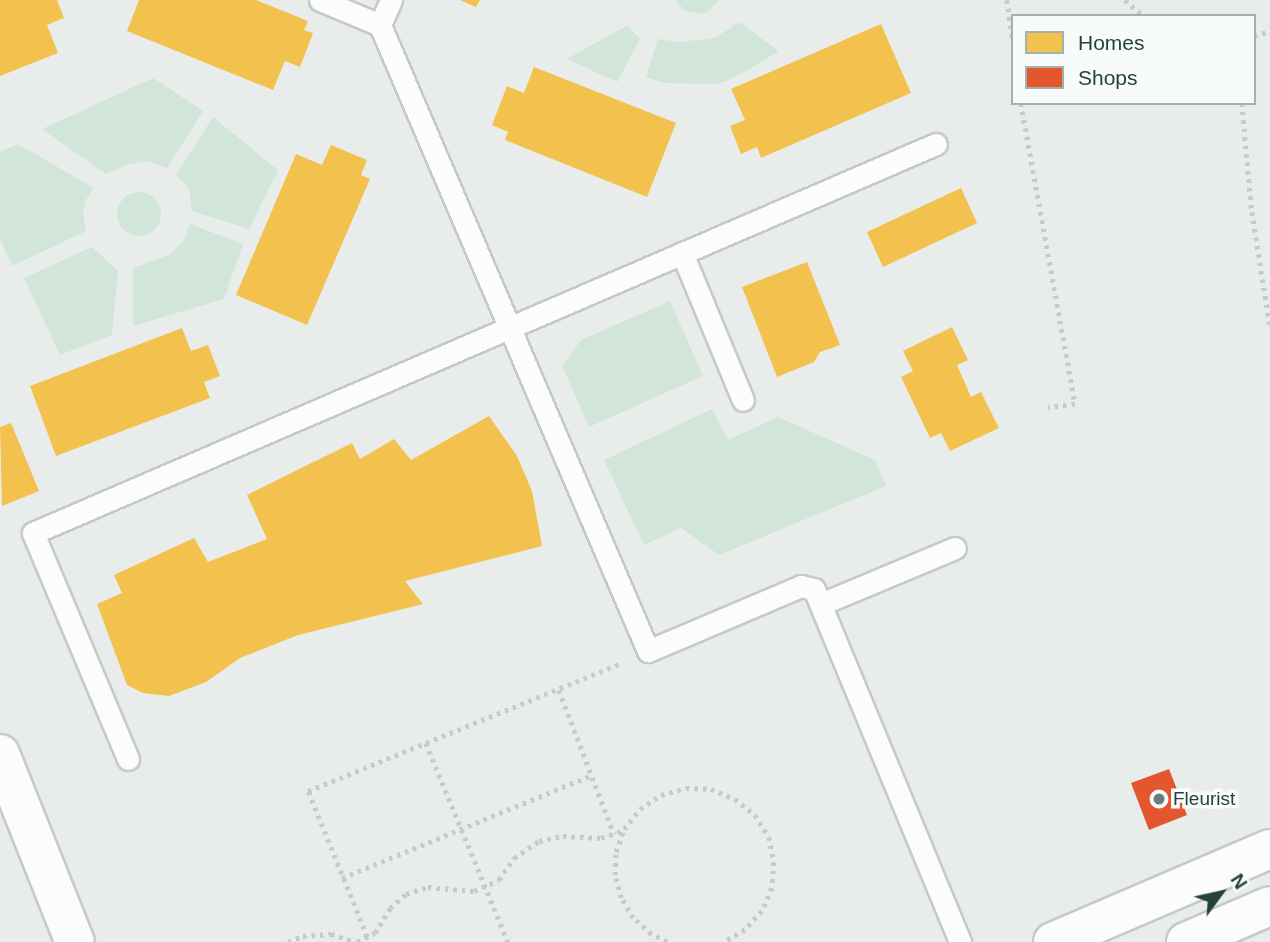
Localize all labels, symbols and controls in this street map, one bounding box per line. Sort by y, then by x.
legend [1011,14,1256,105]
text: Homes [1078,31,1145,54]
text: Shops [1078,66,1138,89]
place label: Fleurist [1173,788,1235,810]
marker: Fleurist [1151,791,1167,807]
north arrow [1186,858,1256,928]
text: N [1226,870,1252,893]

